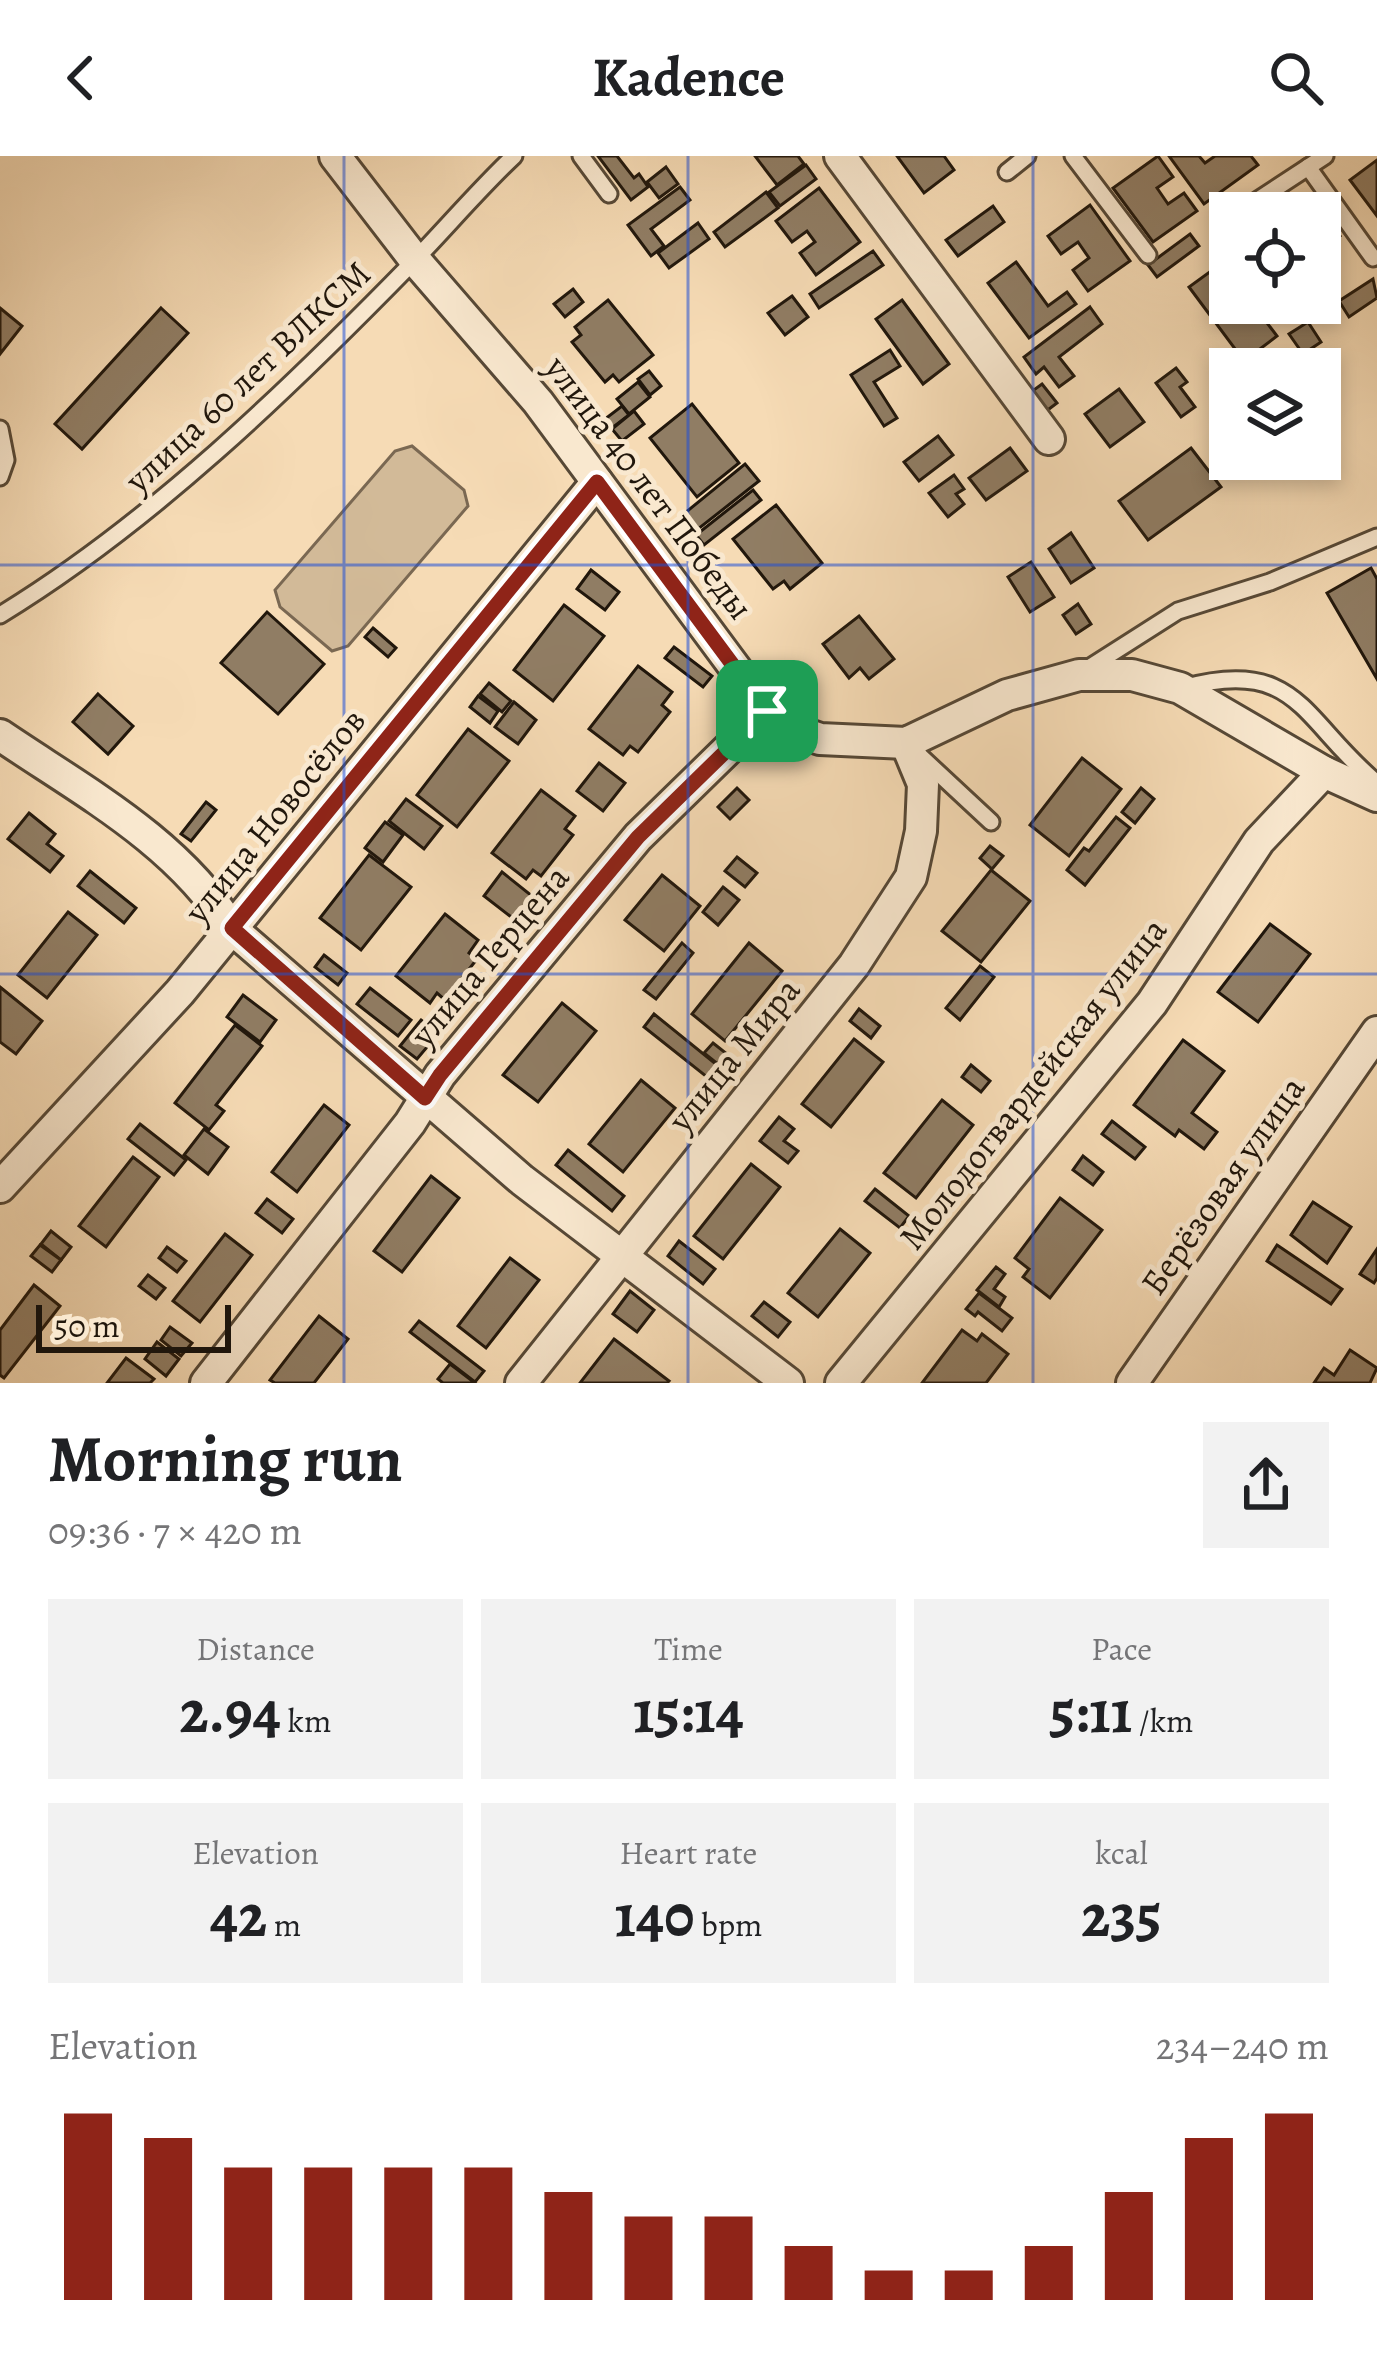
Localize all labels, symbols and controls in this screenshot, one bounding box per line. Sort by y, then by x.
text: Kadence [592,41,785,115]
icon: back [48,45,114,111]
icon: search [1263,45,1329,111]
map controls [1209,192,1341,480]
button: locate [1209,192,1341,324]
street label: улица 60 лет ВЛКСМ [113,249,381,504]
street label: улица 40 лет Победы [533,344,765,629]
button: layers [1209,348,1341,480]
pin [716,660,818,762]
icon: arrive [734,678,800,744]
street label: улица Новосёлов [172,697,376,934]
street label: улица Герцена [398,854,580,1057]
street label: Молодогвардейская улица [887,907,1178,1260]
street label: улица Мира [655,966,811,1143]
street label: Берёзовая улица [1129,1066,1316,1305]
scale bar [36,1299,231,1352]
text: 50 m [54,1303,120,1348]
text: Morning run [48,1414,403,1504]
button: share [1203,1422,1329,1548]
text: 09:36 · 7 × 420 m [48,1504,302,1557]
text: Distance [196,1626,315,1671]
text: Time [654,1626,723,1671]
text: Pace [1091,1626,1152,1671]
text: 2.94 [180,1671,281,1753]
text: 15:14 [633,1671,744,1753]
text: 5:11 [1049,1671,1132,1753]
text: km [281,1698,331,1743]
text: /km [1132,1698,1194,1743]
text: Elevation [192,1830,319,1875]
text: Heart rate [620,1830,757,1875]
text: kcal [1095,1830,1148,1875]
text: 42 [210,1875,267,1957]
text: 140 [614,1875,694,1957]
text: 235 [1081,1875,1162,1957]
text: m [267,1902,301,1947]
text: bpm [694,1902,763,1947]
text: Elevation [48,2019,198,2072]
text: 234–240 m [1156,2019,1329,2072]

